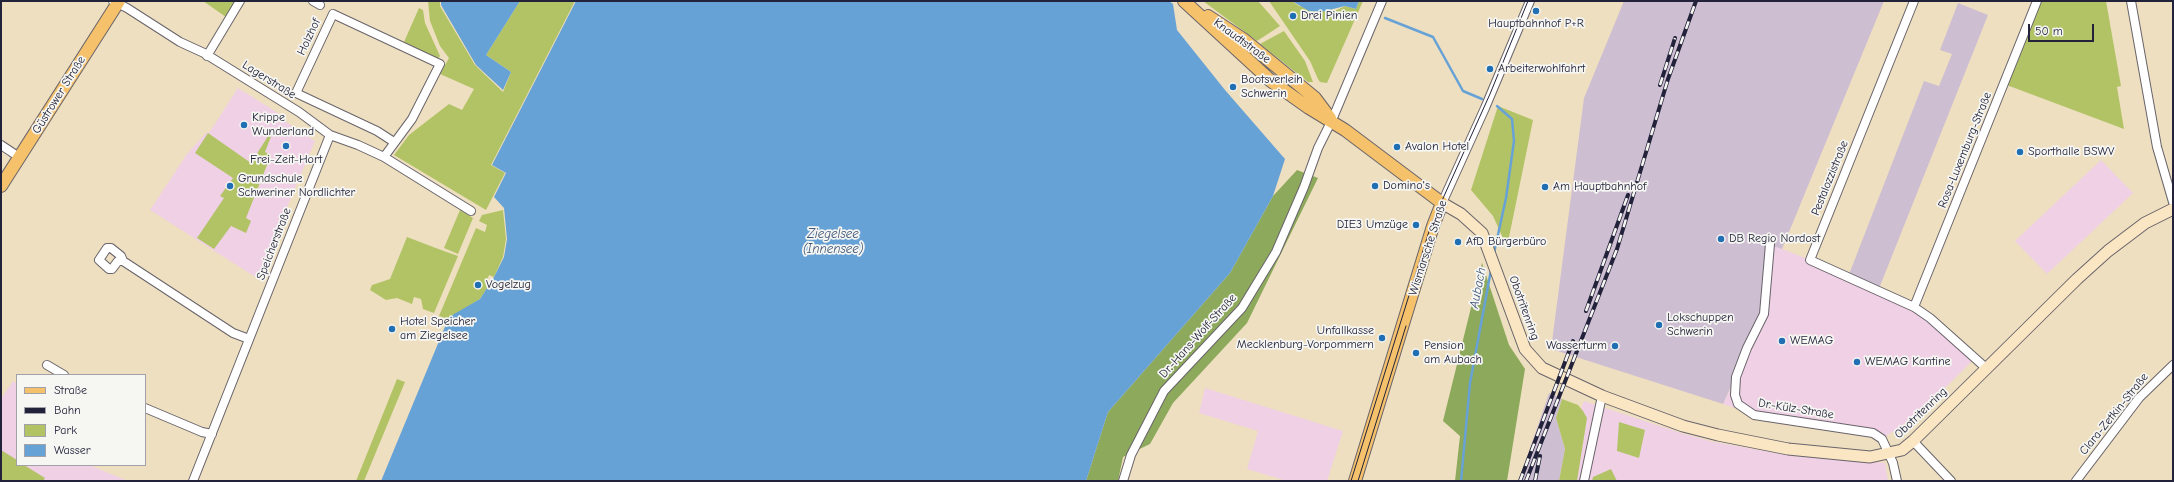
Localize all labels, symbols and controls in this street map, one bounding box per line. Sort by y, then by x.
marker: Hauptbahnhof P+R [1531,6,1541,16]
place label: Drei Pinien [1301,9,1357,23]
marker: Drei Pinien [1288,11,1298,21]
street label: Knaudtstraße [1211,15,1273,67]
street label: Holzhof [294,16,324,58]
scale bar [2030,16,2096,42]
place label: Hauptbahnhof P+R [1488,17,1584,31]
text: 50 m [2035,24,2063,38]
street label: Güstrower Straße [29,54,89,136]
street label: Lagerstraße [239,58,299,102]
place label: Arbeiterwohlfahrt [1498,62,1585,76]
marker: Arbeiterwohlfahrt [1485,64,1495,74]
place label: Bootsverleih Schwerin [1241,73,1303,101]
marker: Bootsverleih Schwerin [1228,82,1238,92]
street label: Rosa-Luxemburg-Straße [1935,90,1995,210]
place label: Krippe Wunderland [252,111,314,139]
marker: Krippe Wunderland [239,120,249,130]
street label: Pestalozzistraße [1808,138,1852,218]
place label: Avalon Hotel [1405,140,1469,154]
marker: Frei-Zeit-Hort [281,141,291,151]
marker: Avalon Hotel [1392,142,1402,152]
place label: Sporthalle BSWV [2028,145,2114,159]
marker: Sporthalle BSWV [2015,147,2025,157]
place label: Frei-Zeit-Hort [250,153,322,167]
place label: Grundschule Schweriner Nordlichter [238,172,355,200]
place label: Domino's [1383,179,1430,193]
place label: Am Hauptbahnhof [1553,180,1646,194]
marker: Grundschule Schweriner Nordlichter [225,181,235,191]
marker: Domino's [1370,181,1380,191]
marker: Am Hauptbahnhof [1540,182,1550,192]
street label: Wismarsche Straße [1406,199,1450,297]
street label: Speicherstraße [254,206,294,282]
place label: DIE3 Umzüge [1337,218,1408,232]
marker: DIE3 Umzüge [1411,220,1421,230]
water label: Ziegelsee (Innensee) [803,226,863,257]
place label: DB Regio Nordost [1729,232,1820,246]
marker: DB Regio Nordost [1716,234,1726,244]
place label: AfD Bürgerbüro [1466,235,1546,249]
marker: AfD Bürgerbüro [1453,237,1463,247]
water label: Aubach [1466,266,1490,310]
street label: Obotritenring [1506,274,1542,342]
place label: Vogelzug [486,278,531,292]
marker: Vogelzug [473,280,483,290]
street label: Dr.-Hans-Wolf-Straße [1156,291,1240,381]
place label: Lokschuppen Schwerin [1667,311,1734,339]
place label: Hotel Speicher am Ziegelsee [400,315,475,343]
marker: Lokschuppen Schwerin [1654,320,1664,330]
marker: Hotel Speicher am Ziegelsee [387,324,397,334]
place label: Unfallkasse Mecklenburg-Vorpommern [1237,324,1374,352]
marker: Unfallkasse Mecklenburg-Vorpommern [1377,333,1387,343]
place label: WEMAG [1790,334,1833,348]
marker: WEMAG [1777,336,1787,346]
place label: Pension am Aubach [1424,339,1482,367]
place label: Wasserturm [1546,339,1607,353]
marker: Wasserturm [1610,341,1620,351]
marker: Pension am Aubach [1411,348,1421,358]
place label: WEMAG Kantine [1865,355,1951,369]
marker: WEMAG Kantine [1852,357,1862,367]
street label: Clara-Zetkin-Straße [2077,370,2151,458]
legend [16,374,146,466]
text: Straße [54,383,87,397]
street label: Obotritenring [1892,384,1950,442]
street label: Dr.-Külz-Straße [1757,396,1835,422]
text: Bahn [54,403,81,417]
text: Park [54,423,77,437]
text: Wasser [54,443,91,457]

